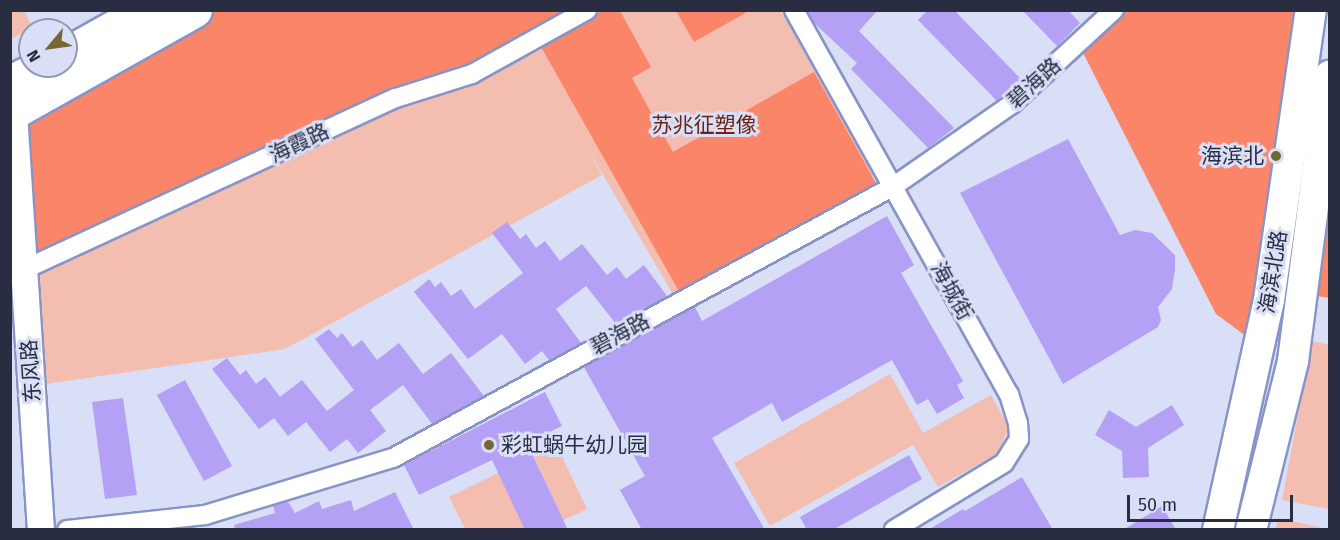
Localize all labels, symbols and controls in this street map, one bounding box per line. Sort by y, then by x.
north arrow [18,18,78,78]
text: N [23,47,44,65]
street label: 碧海路 [1002,53,1066,113]
park label: 苏兆征塑像 [652,112,756,138]
street label: 海霞路 [265,118,333,168]
place label: 海滨北 [1201,143,1264,169]
marker: 海滨北 [1269,149,1283,163]
street label: 海滨北路 [1254,229,1292,315]
street label: 海城街 [926,257,978,325]
street label: 碧海路 [586,308,654,360]
street label: 东风路 [16,339,46,403]
place label: 彩虹蜗牛幼儿园 [501,432,648,458]
marker: 彩虹蜗牛幼儿园 [482,438,496,452]
scale bar [1130,483,1296,521]
text: 50 m [1138,494,1177,516]

